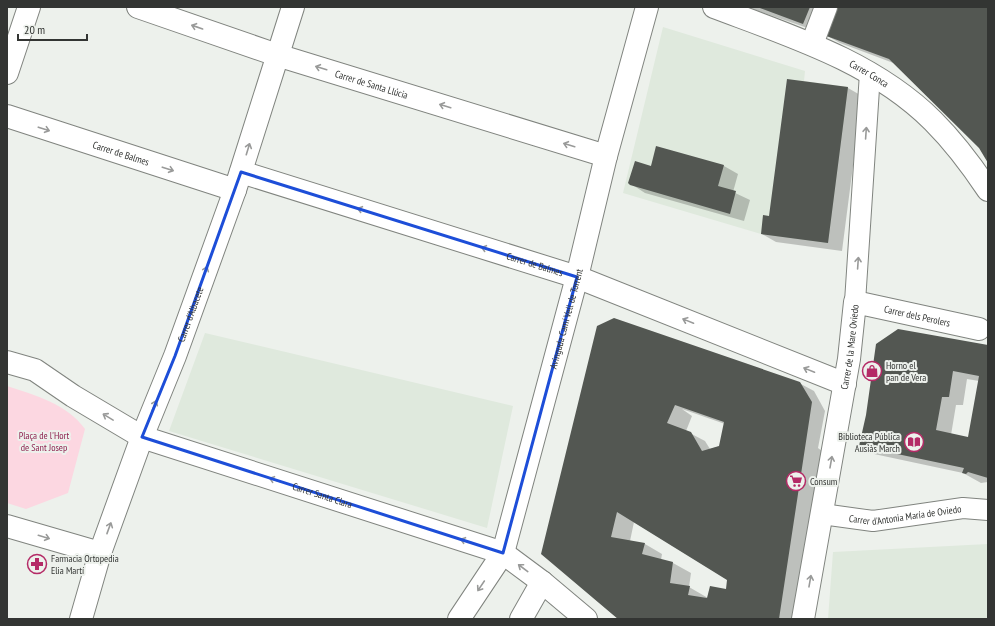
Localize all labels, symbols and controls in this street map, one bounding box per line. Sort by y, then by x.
scale bar [18,16,87,42]
text: 20 m [24,22,45,37]
one-way arrow [192,23,204,31]
street label: Carrer Conca [847,57,891,90]
one-way arrow [314,64,327,71]
street label: Carrer de Santa Llúcia [333,67,410,102]
one-way arrow [438,102,451,109]
one-way arrow [38,125,50,133]
one-way arrow [862,127,869,140]
street label: Carrer de Balmes [91,138,151,169]
one-way arrow [563,141,576,148]
one-way arrow [245,143,252,156]
one-way arrow [161,165,173,173]
one-way arrow [357,206,370,213]
one-way arrow [481,245,494,252]
street label: Carrer de Balmes [505,249,565,279]
one-way arrow [854,257,861,270]
one-way arrow [202,266,210,278]
street label: Avinguda Camí Vell de Torrent [547,267,586,370]
street label: Carrer d'Albacete [175,285,207,344]
street label: Carrer dels Perolers [883,303,952,330]
street label: Carrer de la Mare Oviedo [838,304,862,391]
one-way arrow [683,317,695,325]
place label: Horno el pan de Vera [886,359,926,384]
shop icon: Horno el pan de Vera [861,360,883,382]
one-way arrow [803,365,815,373]
one-way arrow [151,401,159,413]
one-way arrow [103,413,114,421]
park label: Plaça de l'Hort de Sant Josep [19,429,70,454]
place label: Biblioteca Pública Ausiàs March [838,430,900,455]
library icon: Biblioteca Pública Ausiàs March [903,431,925,453]
one-way arrow [827,456,835,469]
supermarket icon: Consum [785,470,807,492]
place label: Consum [810,475,837,488]
one-way arrow [269,476,282,483]
street label: Carrer Santa Clara [291,480,354,511]
street label: Carrer d'Antonia María de Oviedo [848,502,962,528]
one-way arrow [106,523,114,535]
one-way arrow [38,534,51,541]
one-way arrow [459,537,472,544]
place label: Farmacia Ortopedia Elia Martí [51,552,119,577]
pharmacy icon: Farmacia Ortopedia Elia Martí [26,553,48,575]
one-way arrow [518,564,529,572]
one-way arrow [806,574,814,587]
one-way arrow [477,580,485,591]

